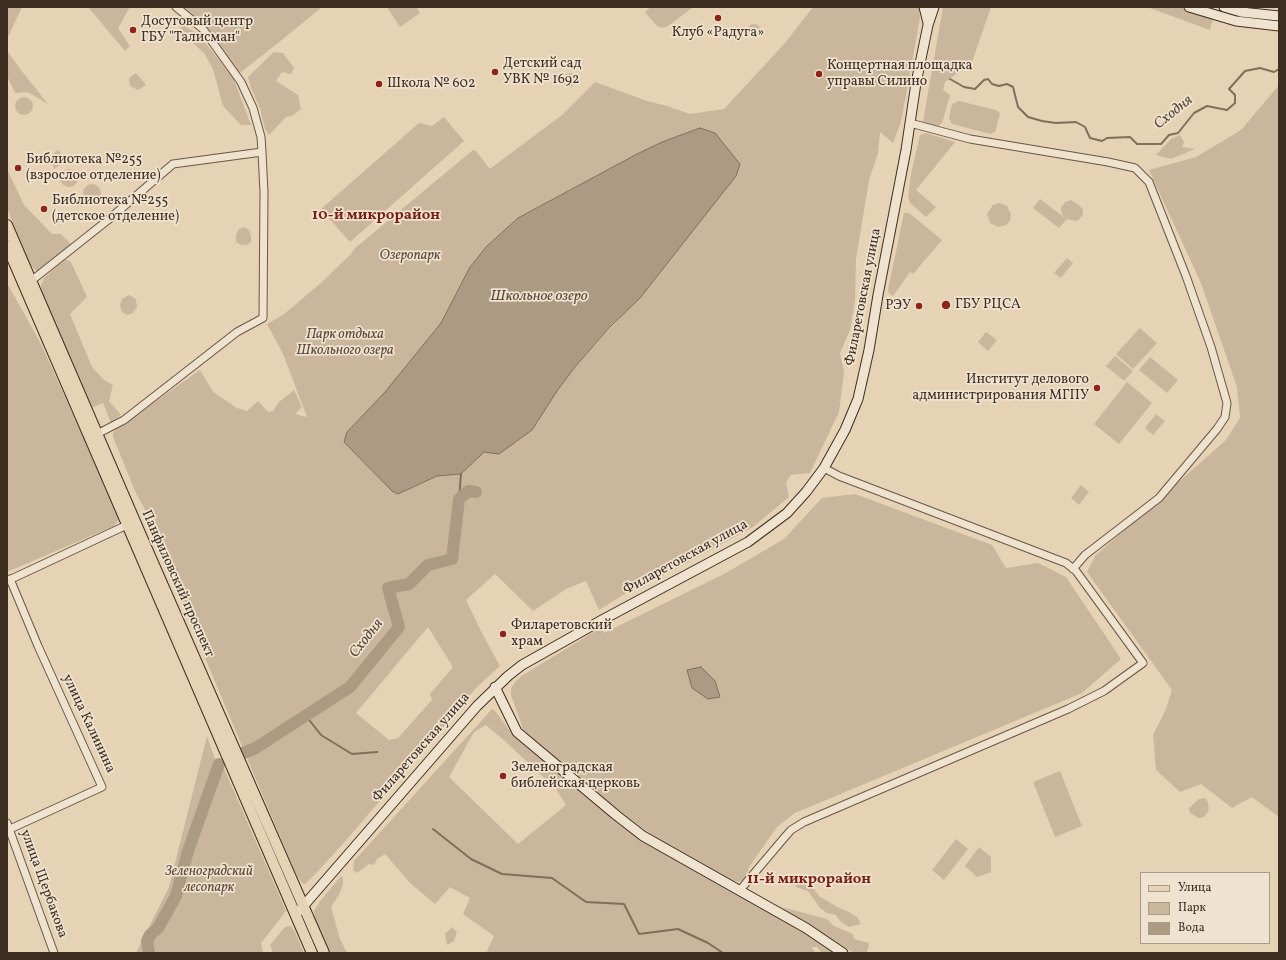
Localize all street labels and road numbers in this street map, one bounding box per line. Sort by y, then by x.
street label: Филаретовская улица [842,227,886,367]
street label: Панфиловский проспект [137,508,217,660]
street label: Филаретовская улица [621,517,751,599]
street label: улица Калинина [58,672,118,776]
street label: Филаретовская улица [370,690,474,806]
street label: улица Щербакова [16,827,70,941]

